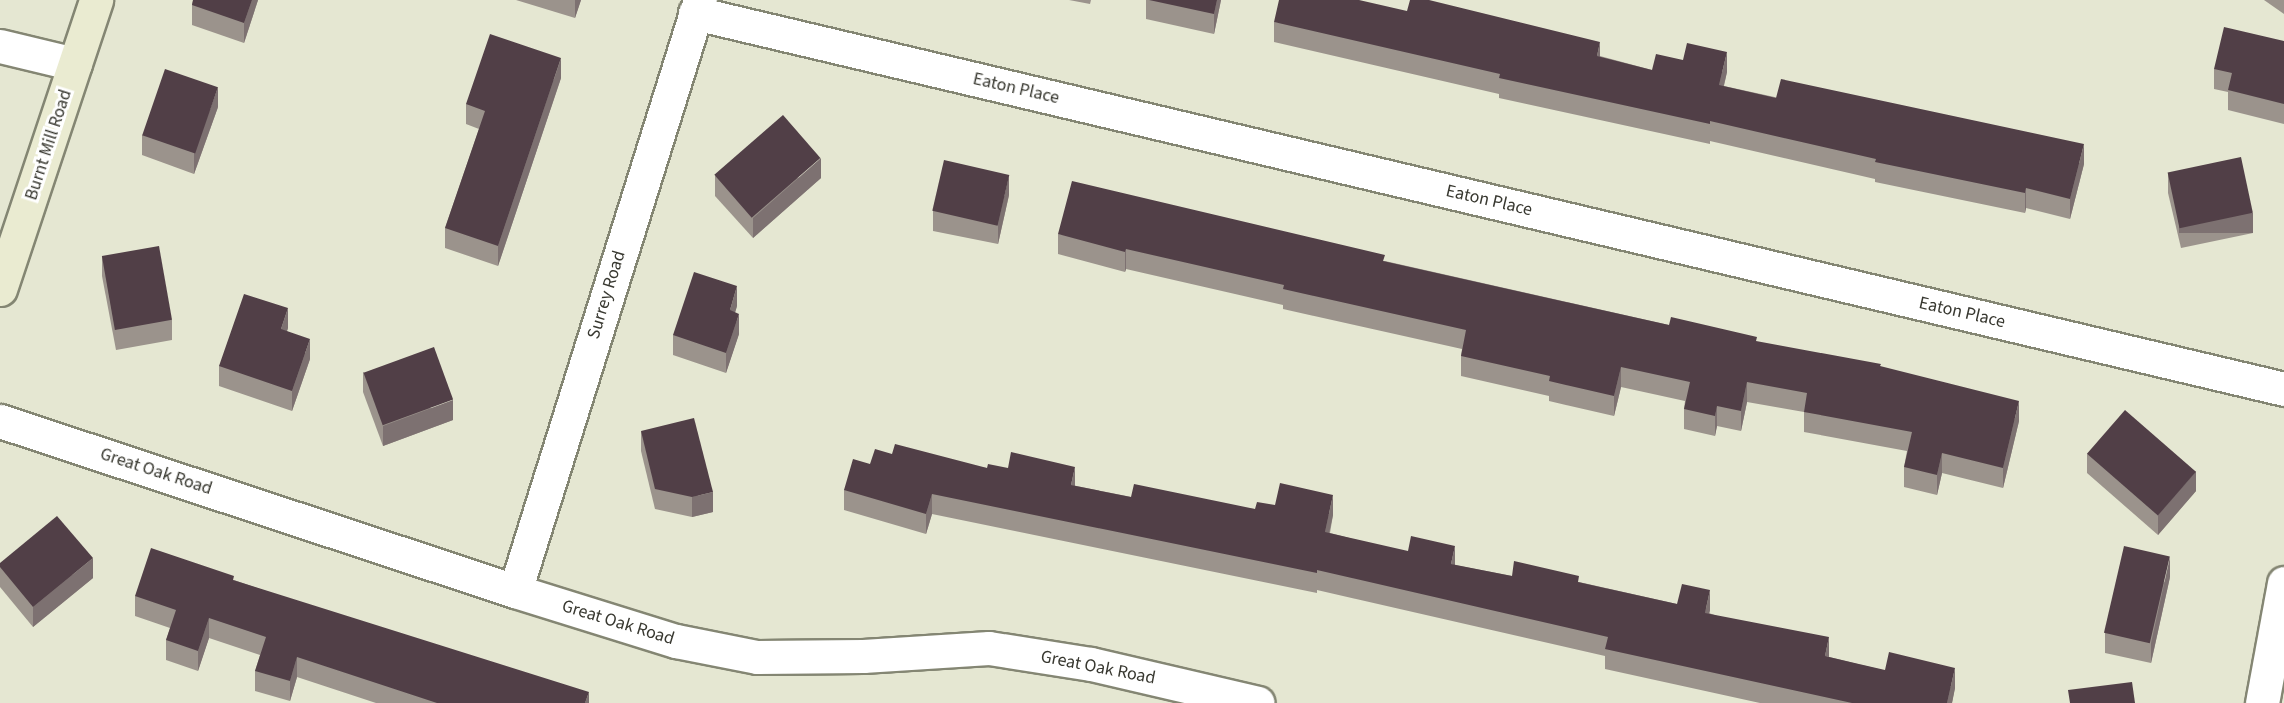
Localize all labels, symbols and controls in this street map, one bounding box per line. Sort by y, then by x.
street label: Eaton Place [971,69,1061,109]
street label: Burnt Mill Road [21,87,77,203]
street label: Eaton Place [1444,181,1534,221]
street label: Surrey Road [583,248,631,342]
street label: Eaton Place [1917,293,2007,333]
street label: Great Oak Road [97,444,215,500]
street label: Great Oak Road [559,596,677,650]
street label: Great Oak Road [1039,646,1157,690]

